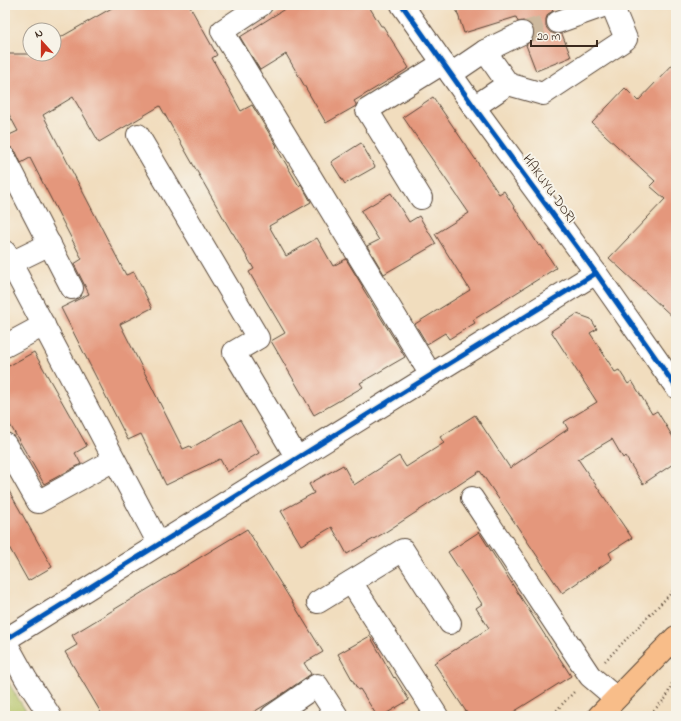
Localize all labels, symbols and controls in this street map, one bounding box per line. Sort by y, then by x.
north arrow [22,22,62,62]
scale bar [531,22,597,48]
text: N [32,25,45,42]
text: 20 m [537,28,560,46]
street label: HAKUYU DORI [517,150,581,228]

